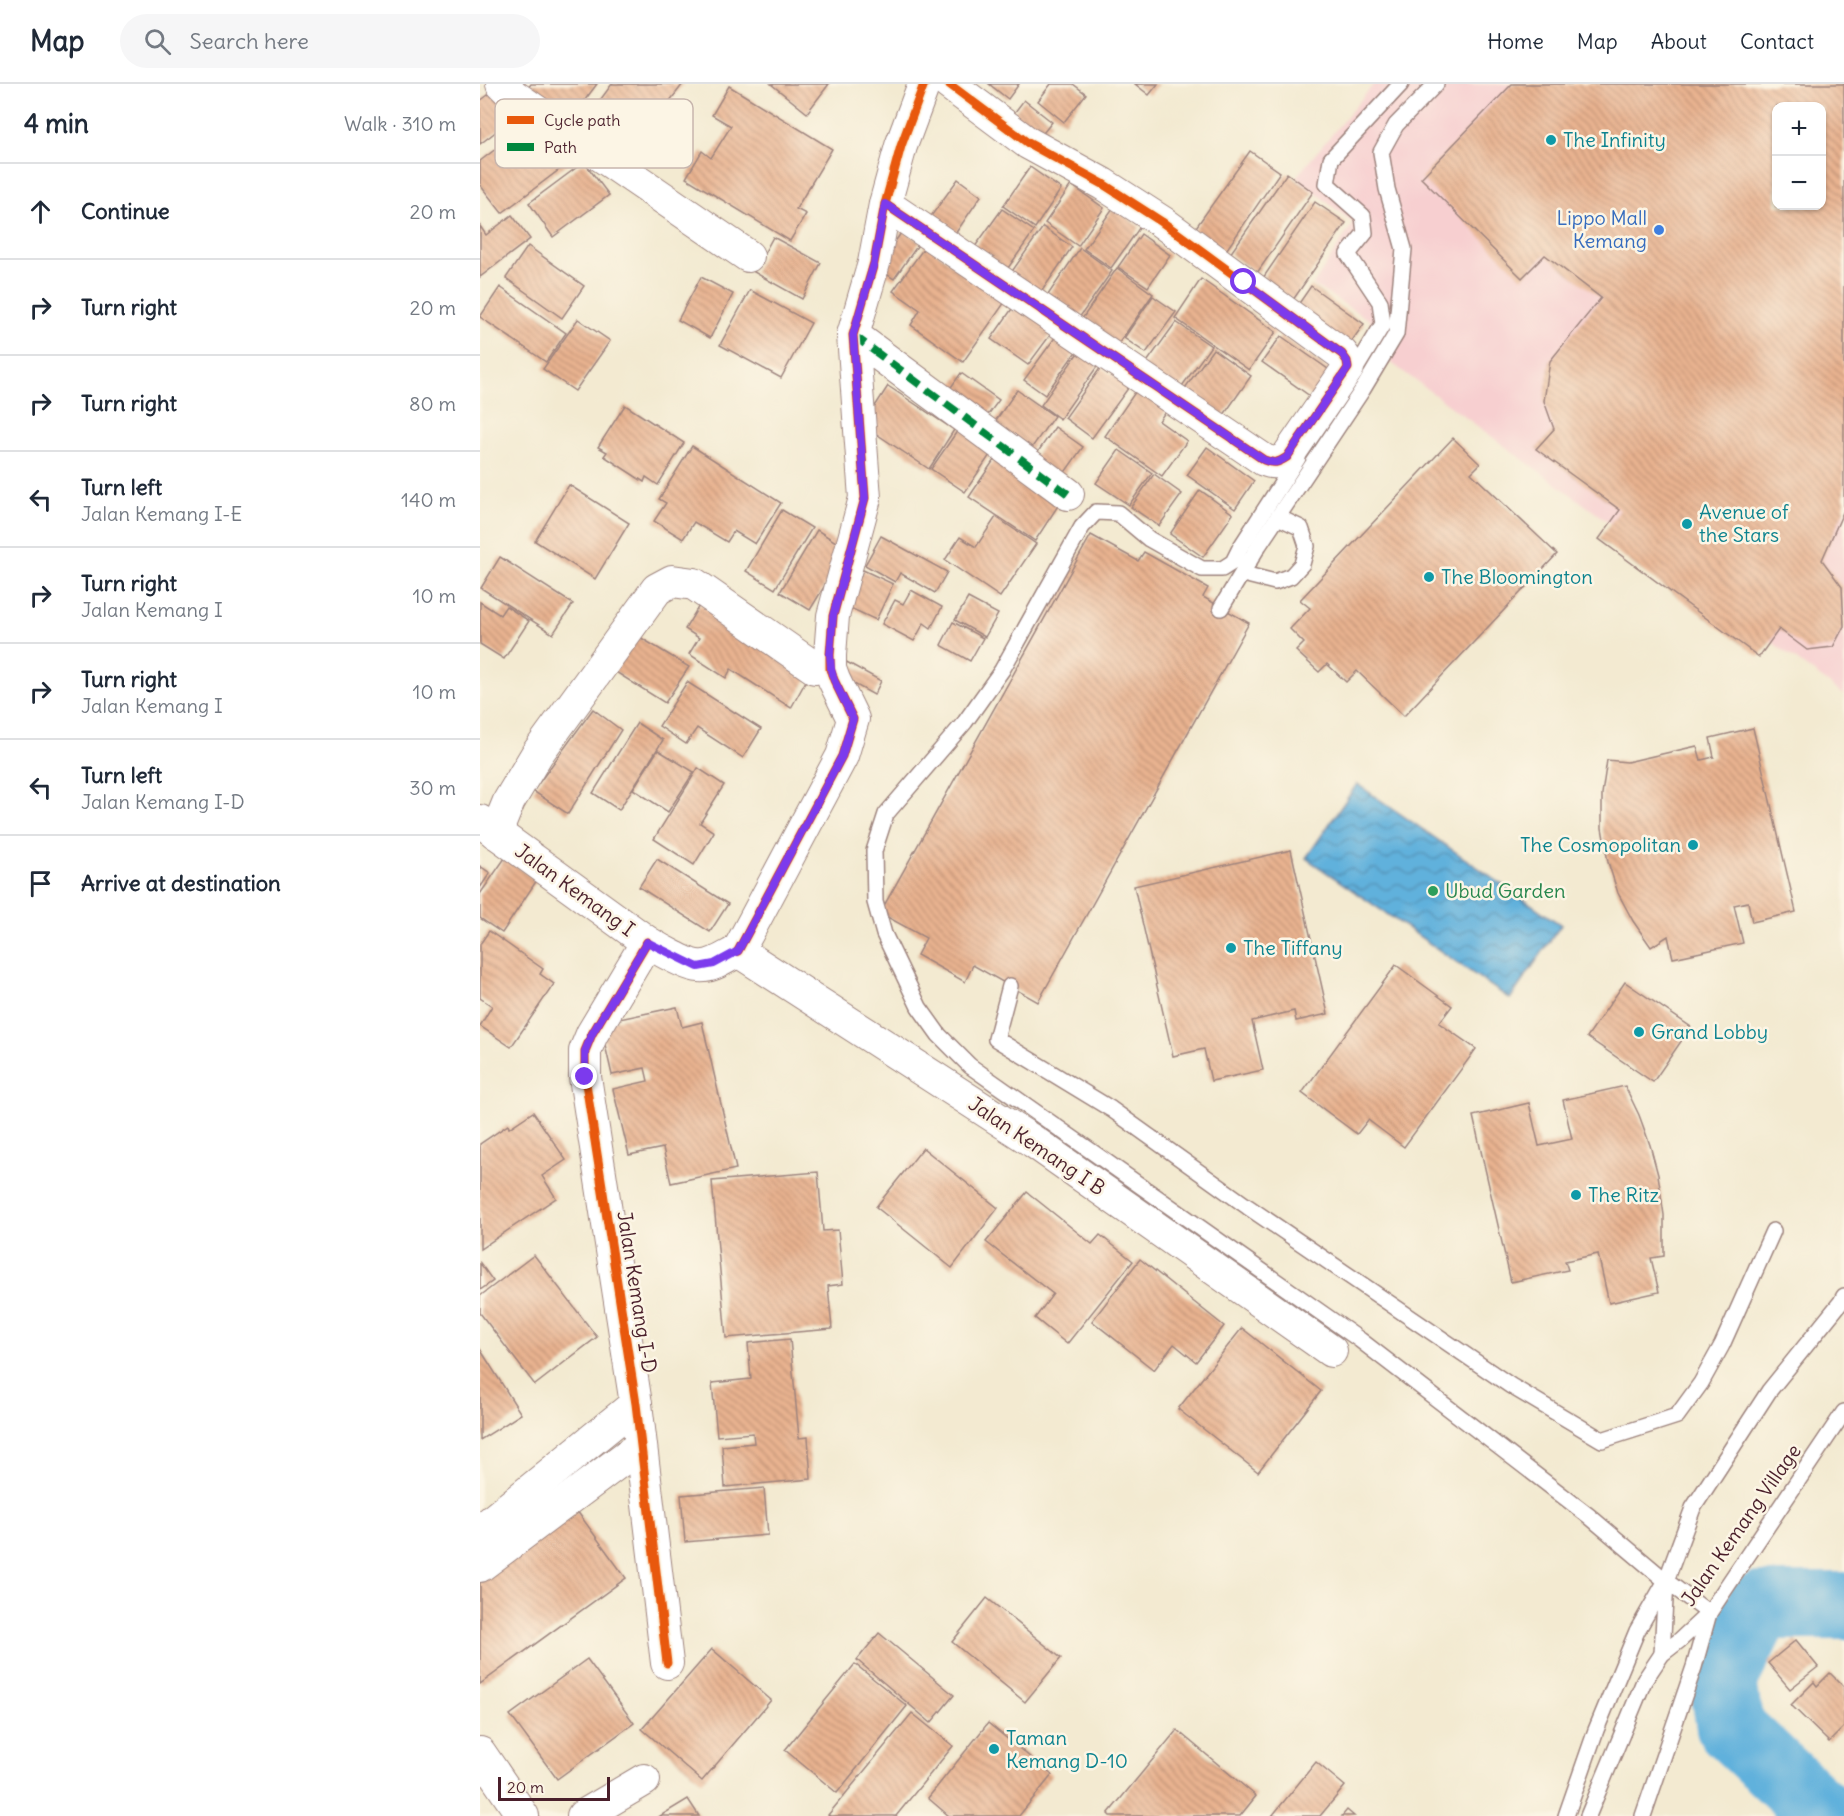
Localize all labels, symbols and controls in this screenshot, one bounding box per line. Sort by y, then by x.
search box [120,14,540,68]
text: Map [30,23,84,59]
icon: search [141,25,174,58]
text: Search here [189,27,309,55]
text: Home [1487,28,1544,55]
text: Map [1577,28,1618,55]
text: About [1651,28,1707,55]
text: Contact [1740,28,1814,55]
legend [495,99,693,168]
map controls [1772,102,1826,210]
button: + [1772,102,1826,156]
text: 4 min [24,107,89,140]
text: Cycle path [544,110,620,130]
text: Walk · 310 m [344,111,456,136]
place label: The Infinity [1563,127,1666,152]
marker: The Infinity [1544,133,1558,147]
text: Path [544,137,577,157]
button: − [1772,156,1826,210]
icon: ahead [24,195,57,228]
text: Continue [81,197,170,225]
text: 20 m [410,199,456,224]
place label: Lippo Mall Kemang [1556,205,1647,253]
marker: Lippo Mall Kemang [1652,223,1666,237]
route start [1230,268,1256,294]
icon: right [24,291,57,324]
text: Turn right [81,293,177,321]
text: 20 m [410,295,456,320]
icon: right [24,387,57,420]
text: Turn right [81,389,177,417]
text: 80 m [409,391,456,416]
text: Turn left [81,473,162,501]
icon: left [24,483,57,516]
text: 140 m [401,487,456,512]
place label: Avenue of the Stars [1699,499,1789,547]
text: Jalan Kemang I-E [81,501,242,526]
marker: Avenue of the Stars [1680,517,1694,531]
place label: The Bloomington [1441,564,1593,589]
text: Turn right [81,569,177,597]
marker: The Bloomington [1422,570,1436,584]
icon: right [24,579,57,612]
text: 10 m [413,583,456,608]
text: Jalan Kemang I [81,597,223,622]
text: Turn right [81,665,177,693]
icon: right [24,675,57,708]
text: 10 m [413,679,456,704]
text: Jalan Kemang I [81,693,223,718]
text: Turn left [81,761,162,789]
icon: left [24,771,57,804]
text: 30 m [409,775,456,800]
text: Jalan Kemang I-D [81,789,245,814]
place label: The Cosmopolitan [1520,832,1681,857]
street label: Jalan Kemang I [511,838,640,941]
marker: The Cosmopolitan [1686,838,1700,852]
icon: arrive [24,867,57,900]
text: Arrive at destination [81,869,281,897]
place label: Ubud Garden [1445,878,1566,903]
marker: Ubud Garden [1426,884,1440,898]
place label: The Tiffany [1243,935,1343,960]
marker: The Tiffany [1224,941,1238,955]
place label: Grand Lobby [1651,1019,1768,1044]
marker: Grand Lobby [1632,1025,1646,1039]
route end [571,1063,597,1089]
street label: Jalan Kemang I B [964,1091,1110,1201]
place label: The Ritz [1588,1182,1659,1207]
marker: The Ritz [1569,1188,1583,1202]
street label: Jalan Kemang I-D [612,1209,663,1375]
street label: Jalan Kemang Village [1675,1439,1806,1611]
place label: Taman Kemang D-10 [1006,1725,1128,1773]
marker: Taman Kemang D-10 [987,1742,1001,1756]
scale bar [498,1774,610,1802]
text: 20 m [507,1777,544,1797]

